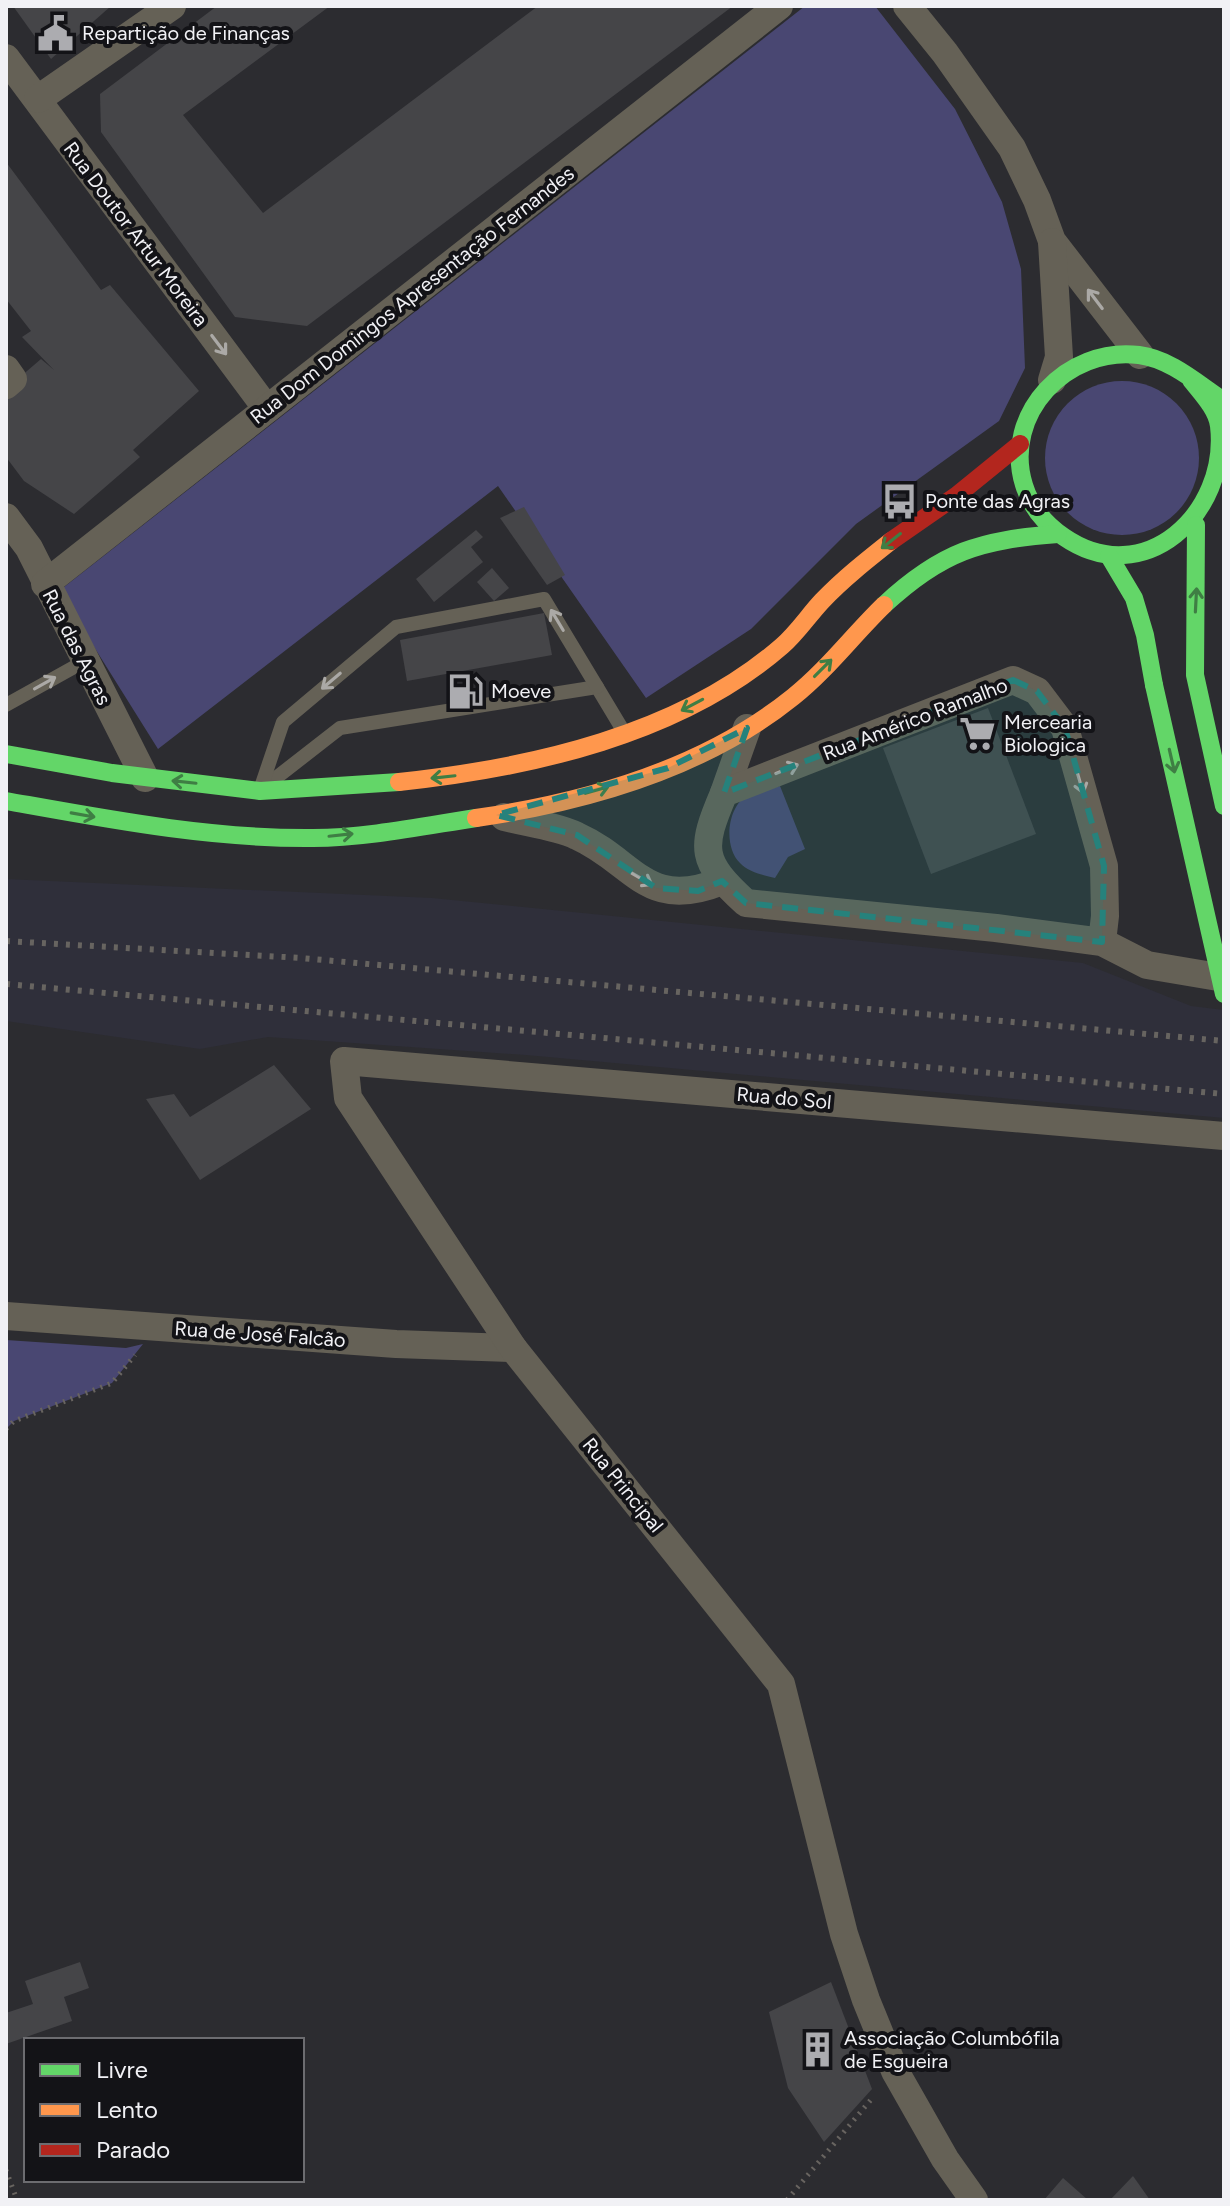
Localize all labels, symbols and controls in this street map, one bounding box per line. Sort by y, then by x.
public building icon: Repartição de Finanças [37,14,75,52]
place label: Repartição de Finanças [82,21,290,45]
street label: Rua Doutor Artur Moreira [59,137,213,331]
street label: Rua Dom Domingos Apresentação Fernandes [245,161,579,429]
one-way arrow [1086,289,1103,310]
one-way arrow [211,334,228,355]
bus stop icon: Ponte das Agras [880,482,918,520]
place label: Ponte das Agras [925,489,1070,513]
one-way arrow [881,532,902,549]
street label: Rua das Agras [38,585,116,709]
one-way arrow [1188,587,1203,614]
one-way arrow [548,609,564,632]
one-way arrow [813,659,832,678]
one-way arrow [321,672,342,690]
fuel station icon: Moeve [446,672,484,710]
street label: Rua Américo Ramalho [819,673,1011,765]
one-way arrow [33,675,57,690]
place label: Moeve [491,679,551,703]
one-way arrow [680,698,704,714]
place label: Mercearia Biologica [1004,710,1092,757]
supermarket icon: Mercearia Biologica [959,714,997,752]
one-way arrow [1165,748,1180,773]
one-way arrow [774,760,799,775]
one-way arrow [1073,769,1088,795]
one-way arrow [430,770,457,785]
one-way arrow [172,775,198,790]
one-way arrow [584,782,609,796]
one-way arrow [70,808,95,823]
one-way arrow [327,827,354,842]
one-way arrow [630,871,653,887]
street label: Rua do Sol [735,1082,833,1114]
street label: Rua de José Falcão [174,1316,346,1352]
street label: Rua Principal [578,1433,668,1537]
place label: Associação Columbófila de Esgueira [844,2026,1060,2073]
building icon: Associação Columbófila de Esgueira [799,2031,837,2069]
legend [24,2038,304,2182]
text: Livre [96,2055,148,2084]
text: Lento [96,2095,158,2124]
text: Parado [96,2135,170,2164]

